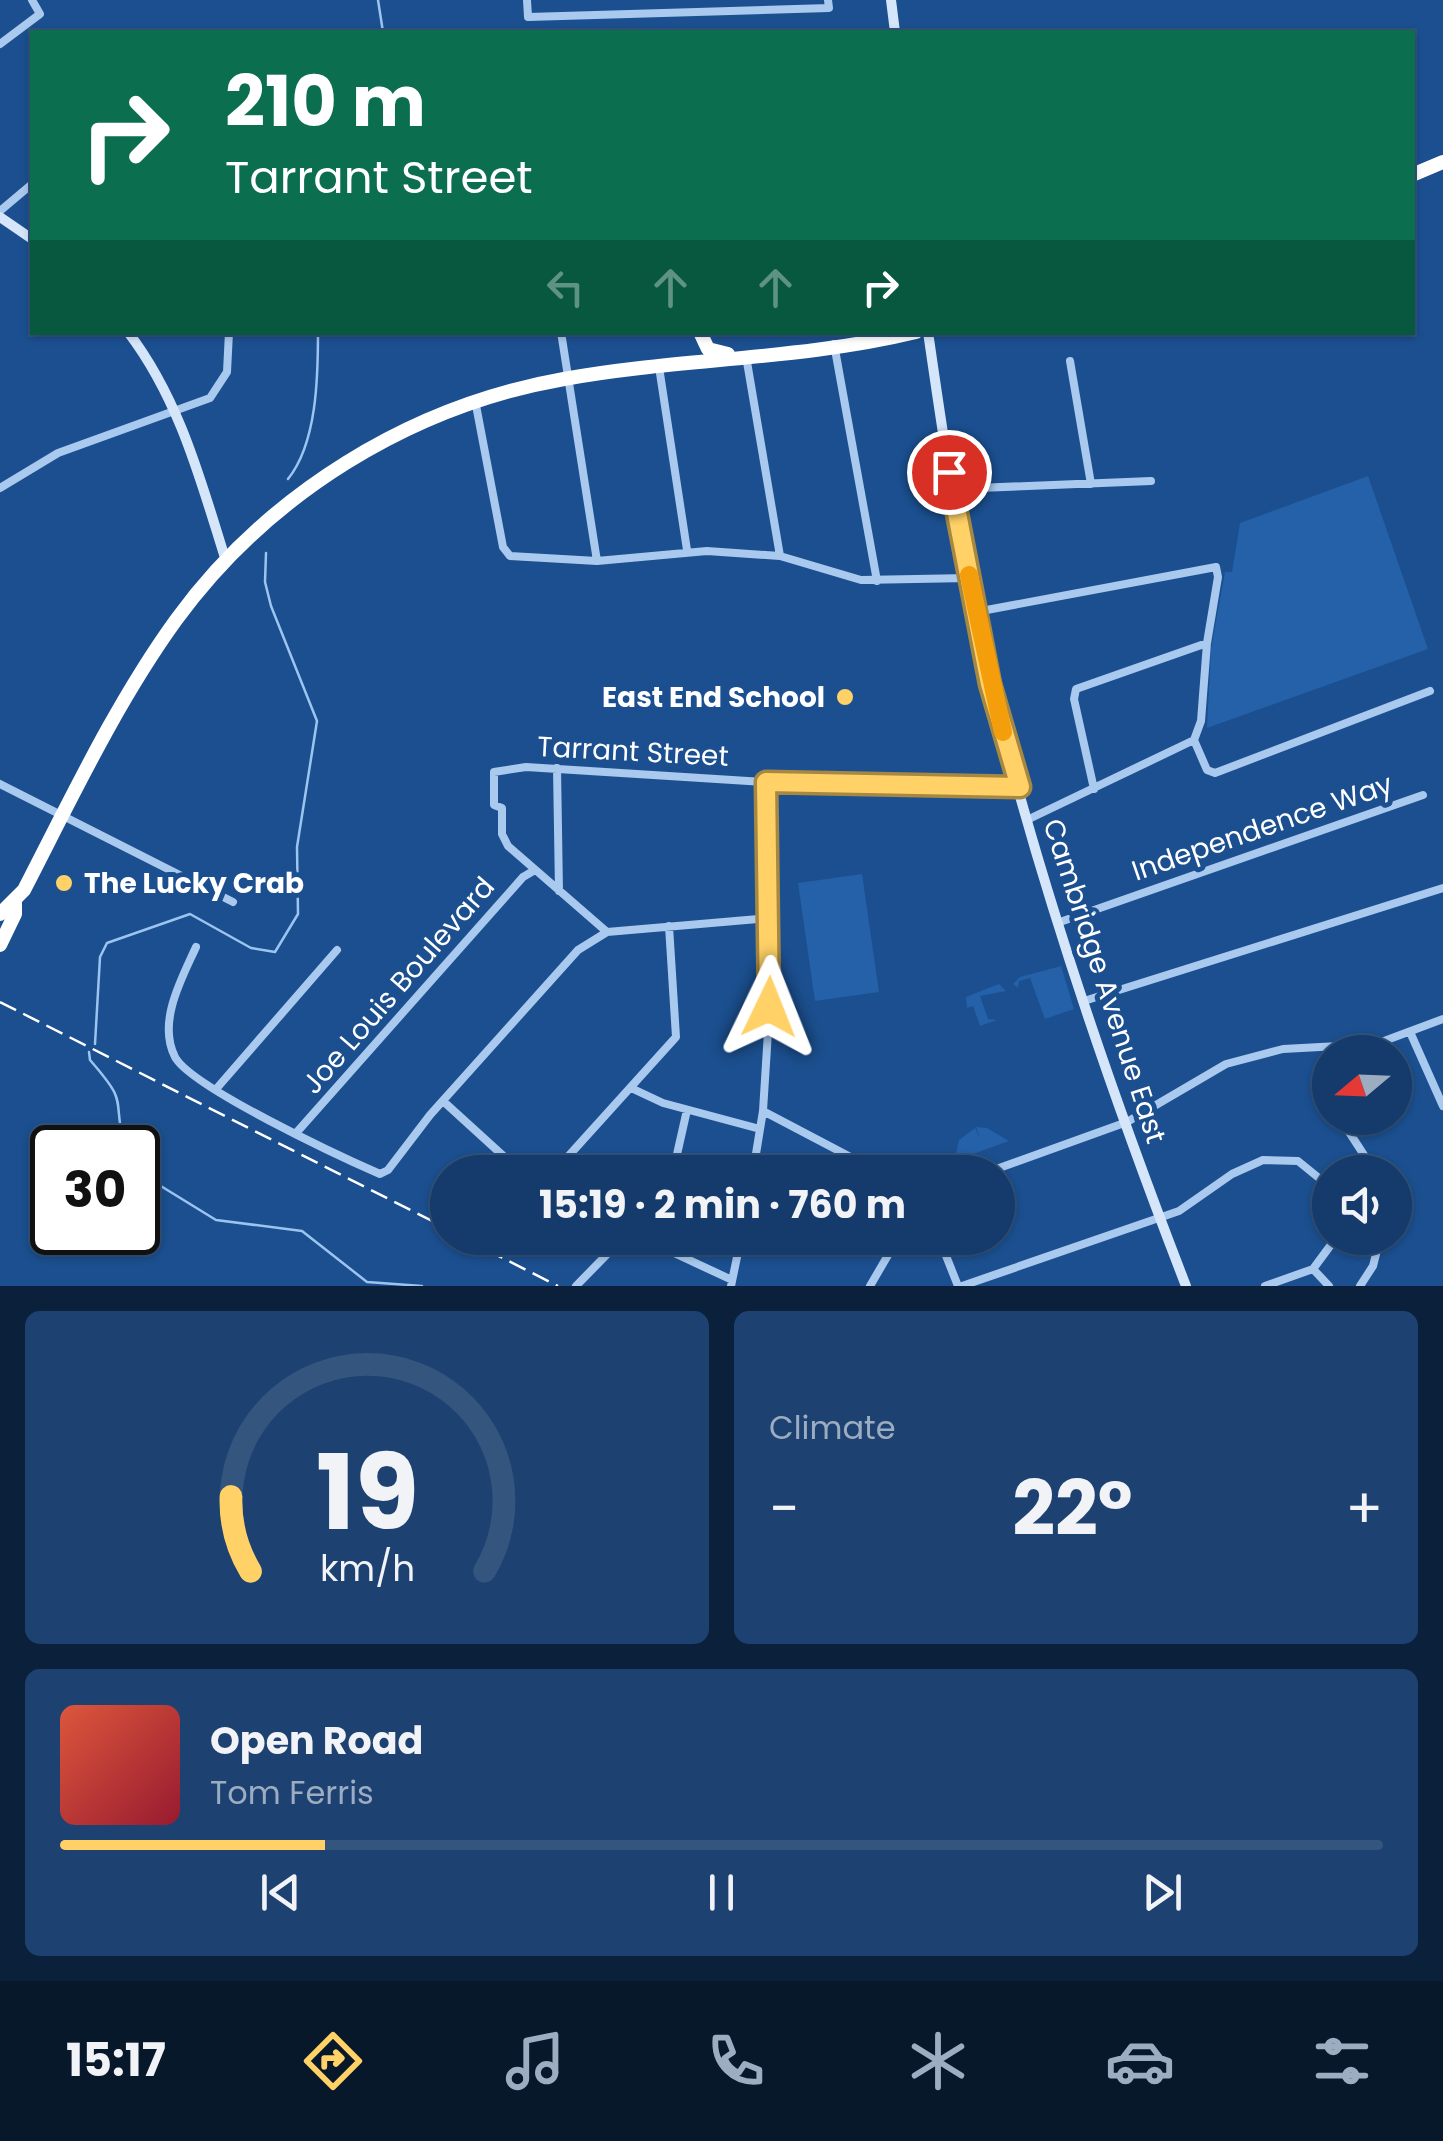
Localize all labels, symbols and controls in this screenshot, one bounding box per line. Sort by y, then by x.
text: 210 m [225,52,426,151]
icon: right [60,70,190,200]
text: Tarrant Street [225,146,533,209]
icon: left [538,260,593,315]
icon: ahead [643,260,698,315]
icon: ahead [748,260,803,315]
icon: right [853,260,908,315]
pin [907,430,992,515]
icon: arrive [922,445,977,500]
place label: East End School [602,678,825,717]
marker: East End School [834,686,856,708]
street label: Tarrant Street [536,727,730,776]
street label: Independence Way [1127,764,1398,890]
street label: Cambridge Avenue East [1034,814,1175,1148]
place label: The Lucky Crab [84,864,304,903]
street label: Joe Louis Boulevard [293,868,504,1102]
marker: The Lucky Crab [53,872,75,894]
position arrow [717,955,821,1059]
north arrow [1312,1035,1412,1135]
map controls [1312,1035,1412,1255]
speed limit sign: 30 [30,1125,160,1255]
button: sound [1312,1155,1412,1255]
text: 15:19 · 2 min · 760 m [539,1178,906,1231]
text: Climate [769,1405,896,1450]
text: 19 [315,1420,419,1565]
text: 22° [1012,1456,1133,1561]
text: − [769,1470,799,1547]
text: + [1345,1470,1383,1547]
text: km/h [319,1543,415,1594]
text: Open Road [210,1714,423,1767]
text: Tom Ferris [210,1770,374,1815]
icon: previous [253,1865,308,1920]
icon: pause [694,1865,749,1920]
icon: next [1135,1865,1190,1920]
icon: directions [298,2026,368,2096]
icon: music [500,2026,570,2096]
icon: phone [701,2026,771,2096]
icon: climate [903,2026,973,2096]
icon: car [1105,2026,1175,2096]
icon: filters [1307,2026,1377,2096]
text: 15:17 [66,2029,166,2092]

